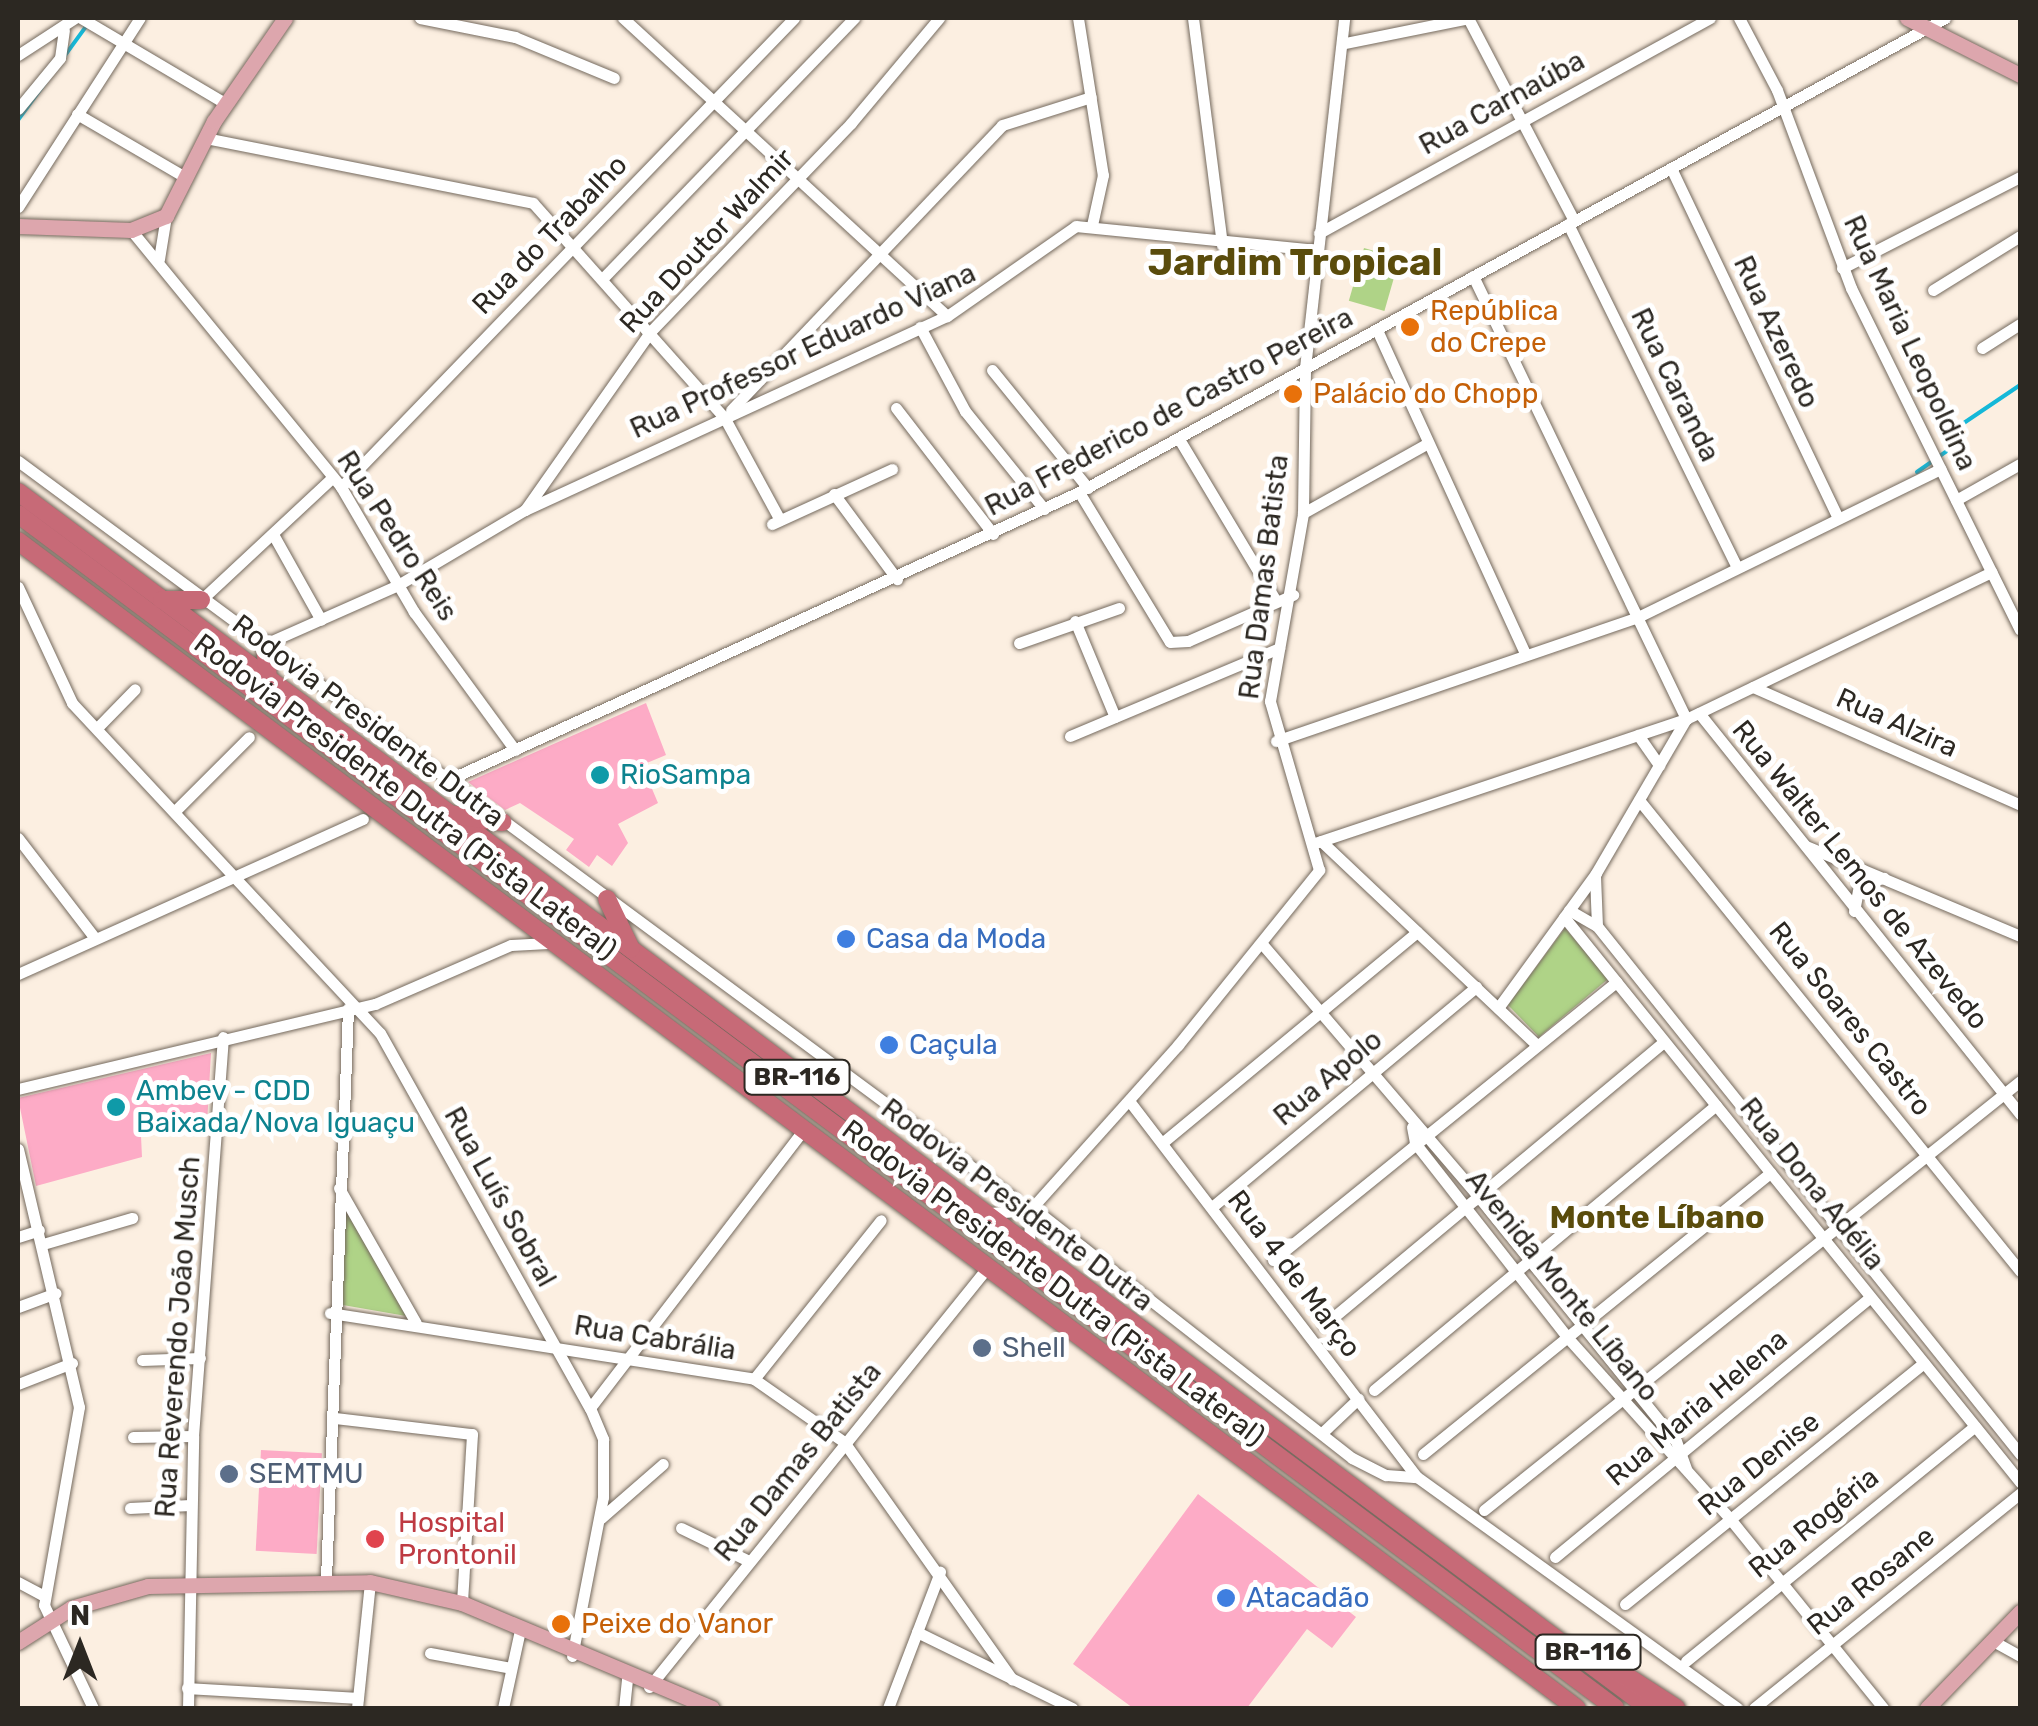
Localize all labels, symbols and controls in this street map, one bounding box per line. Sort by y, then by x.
street label: Rua Carnaúba [1414,44,1590,162]
street label: Rua Doutor Walmir [613,142,801,340]
street label: Rua do Trabalho [465,148,635,322]
street label: Rua Maria Leopoldina [1836,210,1984,476]
district label: Jardim Tropical [1147,240,1443,286]
street label: Rua Azeredo [1726,250,1826,414]
street label: Rua Professor Eduardo Viana [624,256,982,446]
place label: República do Crepe [1430,294,1559,360]
street label: Rua Frederico de Castro Pereira [979,301,1359,523]
street label: Rua Caranda [1623,303,1727,467]
marker: República do Crepe [1399,316,1421,338]
place label: Palácio do Chopp [1313,377,1538,411]
marker: Palácio do Chopp [1282,383,1304,405]
street label: Rua Pedro Reis [330,445,464,627]
street label: Rua Damas Batista [1232,453,1296,701]
street label: Rodovia Presidente Dutra [225,608,511,834]
street label: Rodovia Presidente Dutra (Pista Lateral) [187,627,623,967]
street label: Rua Alzira [1831,681,1963,765]
street label: Rua Walter Lemos de Azevedo [1724,713,1996,1037]
place label: RioSampa [620,758,751,792]
marker: RioSampa [589,764,611,786]
street label: Rua Soares Castro [1762,915,1938,1123]
place label: Casa da Moda [866,922,1046,956]
marker: Casa da Moda [835,928,857,950]
street label: Rua Apolo [1267,1023,1389,1133]
place label: Caçula [909,1028,998,1062]
marker: Caçula [878,1034,900,1056]
road number: BR-116 [742,1057,852,1097]
place label: Ambev - CDD Baixada/Nova Iguaçu [136,1074,415,1140]
street label: Rua Dona Adélia [1732,1091,1892,1277]
street label: Rodovia Presidente Dutra [874,1092,1160,1318]
marker: Ambev - CDD Baixada/Nova Iguaçu [105,1096,127,1118]
street label: Rua Luís Sobral [437,1101,563,1293]
street label: Rodovia Presidente Dutra (Pista Lateral) [835,1113,1271,1453]
street label: Rua Reverendo João Musch [149,1155,207,1519]
street label: Avenida Monte Líbano [1458,1164,1666,1408]
street label: Rua 4 de Março [1220,1184,1368,1364]
district label: Monte Líbano [1549,1198,1765,1236]
street label: Rua Cabrália [572,1309,738,1367]
street label: Rua Maria Helena [1600,1323,1794,1493]
place label: Shell [1002,1331,1066,1365]
marker: Shell [971,1337,993,1359]
street label: Rua Damas Batista [707,1356,889,1568]
street label: Rua Denise [1692,1405,1826,1523]
place label: SEMTMU [249,1457,364,1491]
street label: Rua Rogéria [1742,1461,1886,1585]
marker: SEMTMU [218,1463,240,1485]
place label: Hospital Prontonil [398,1506,517,1572]
street label: Rua Rosane [1801,1519,1941,1643]
marker: Hospital Prontonil [362,1526,388,1552]
place label: Atacadão [1246,1581,1370,1615]
marker: Atacadão [1215,1587,1237,1609]
north arrow [30,1596,130,1696]
text: N [70,1599,90,1632]
place label: Peixe do Vanor [581,1607,774,1641]
marker: Peixe do Vanor [550,1613,572,1635]
road number: BR-116 [1533,1632,1643,1672]

